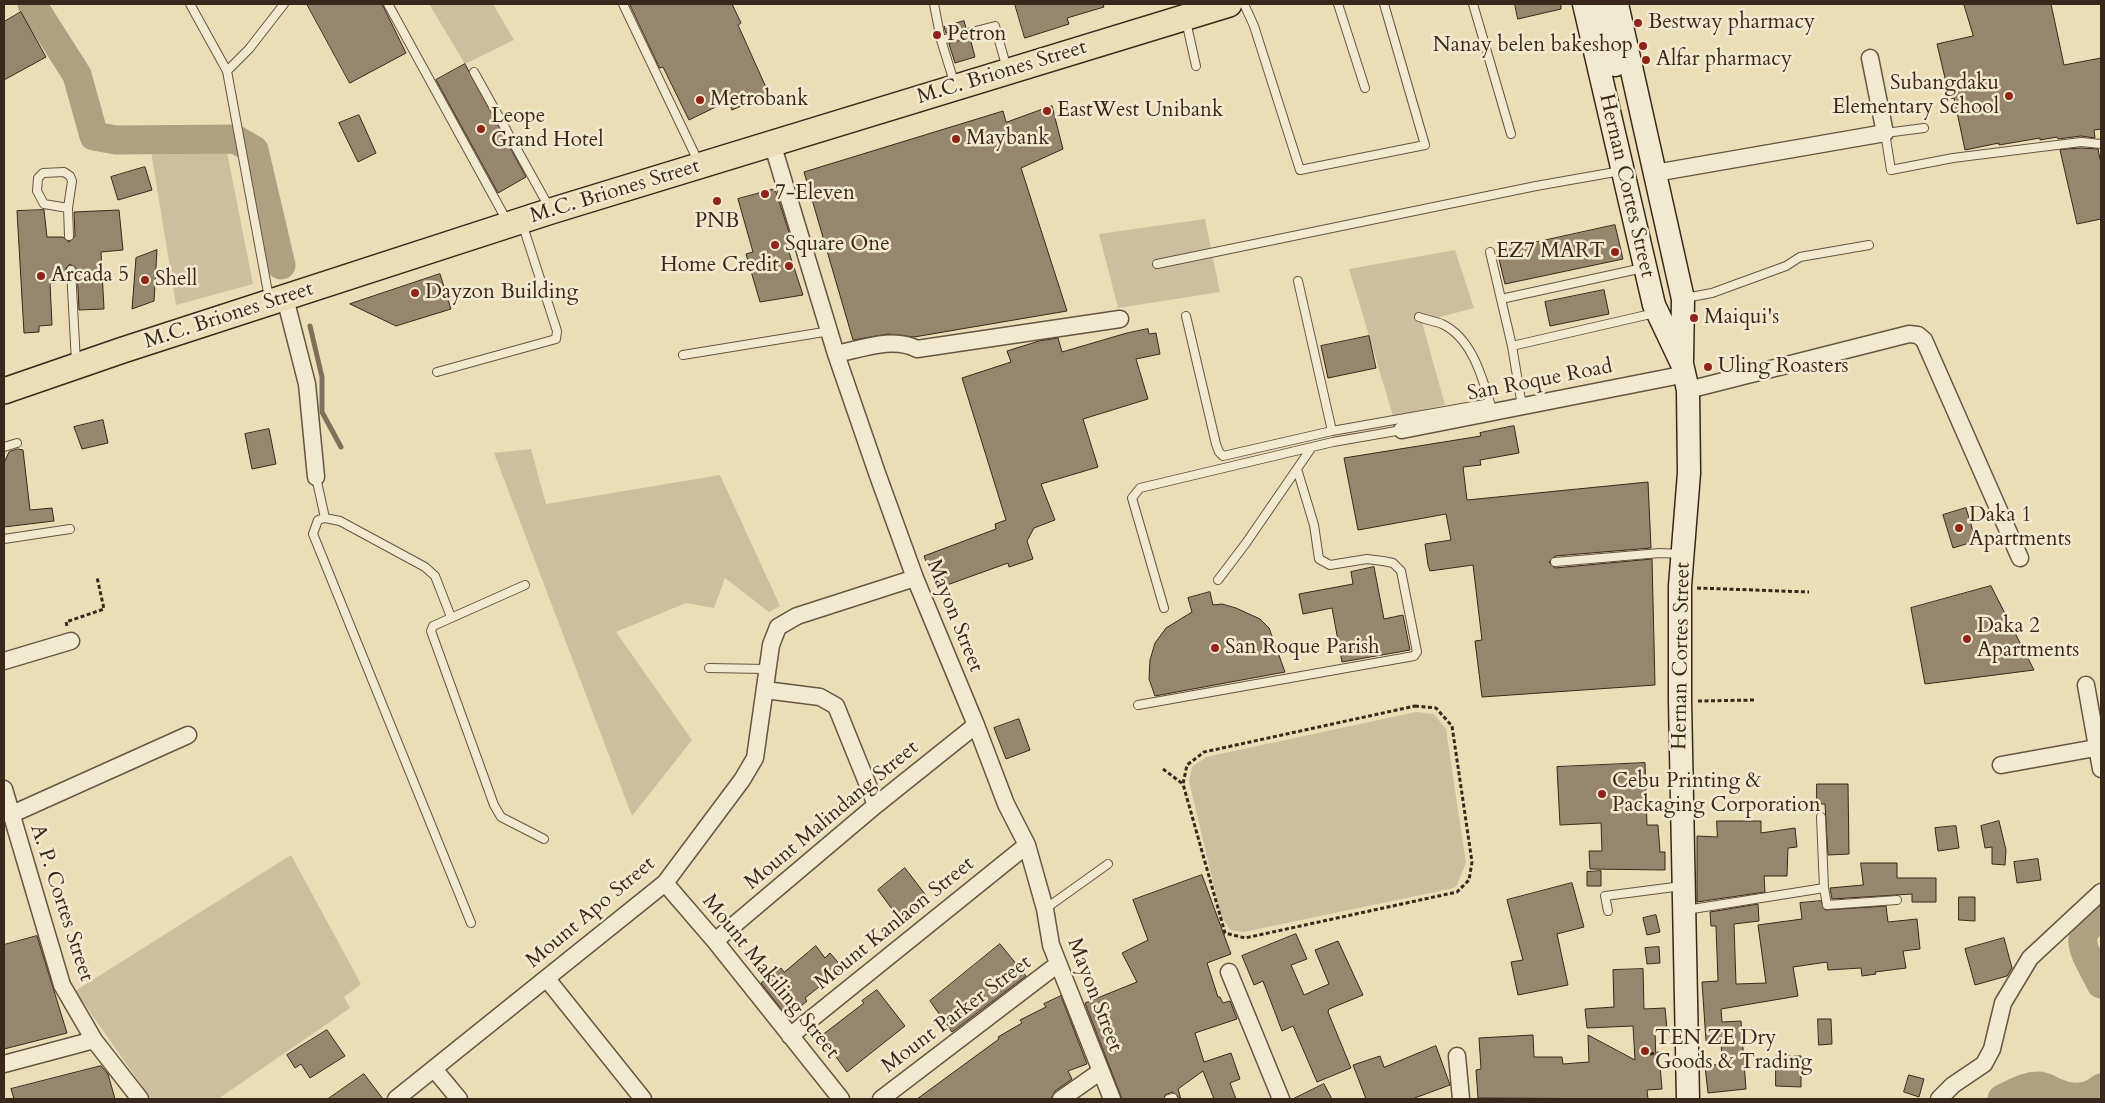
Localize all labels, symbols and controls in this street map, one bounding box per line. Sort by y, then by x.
place label: Bestway pharmacy [1648,10,1815,36]
marker: Bestway pharmacy [1632,17,1644,29]
place label: Petron [947,22,1007,48]
marker: Petron [931,29,943,41]
place label: Nanay belen bakeshop [1433,33,1633,59]
street label: M.C. Briones Street [914,35,1090,111]
marker: Nanay belen bakeshop [1637,40,1649,52]
place label: Alfar pharmacy [1656,47,1792,73]
marker: Alfar pharmacy [1640,54,1652,66]
place label: Subangdaku Elementary School [1832,71,1999,121]
place label: Metrobank [710,87,808,113]
marker: Subangdaku Elementary School [2003,90,2015,102]
street label: Hernan Cortes Street [1593,92,1659,280]
marker: Metrobank [694,94,706,106]
place label: EastWest Unibank [1057,98,1223,124]
place label: Leope Grand Hotel [491,104,604,154]
marker: EastWest Unibank [1041,105,1053,117]
marker: Leope Grand Hotel [475,123,487,135]
place label: Maybank [966,126,1049,152]
marker: Maybank [950,133,962,145]
street label: M.C. Briones Street [527,154,703,230]
place label: 7-Eleven [775,181,855,207]
marker: 7-Eleven [759,188,771,200]
marker: PNB [711,195,723,207]
place label: PNB [695,209,739,235]
place label: Square One [785,232,890,258]
marker: Square One [769,239,781,251]
place label: EZ7 MART [1496,239,1605,265]
marker: EZ7 MART [1609,246,1621,258]
place label: Home Credit [660,253,779,279]
marker: Home Credit [783,260,795,272]
place label: Arcada 5 [51,263,129,289]
place label: Shell [155,267,197,293]
marker: Arcada 5 [35,270,47,282]
marker: Shell [139,274,151,286]
street label: M.C. Briones Street [141,277,317,355]
place label: Dayzon Building [425,280,578,306]
marker: Dayzon Building [409,287,421,299]
place label: Maiqui's [1704,305,1779,331]
marker: Maiqui's [1688,312,1700,324]
place label: Uling Roasters [1718,354,1849,380]
street label: San Roque Road [1465,355,1615,407]
marker: Uling Roasters [1702,361,1714,373]
place label: Daka 1 Apartments [1969,503,2071,553]
marker: Daka 1 Apartments [1953,522,1965,534]
street label: Mayon Street [920,556,988,676]
street label: Hernan Cortes Street [1668,562,1696,750]
place label: Daka 2 Apartments [1977,614,2079,664]
marker: Daka 2 Apartments [1961,633,1973,645]
place label: San Roque Parish [1225,635,1380,661]
marker: San Roque Parish [1209,642,1221,654]
street label: Mount Malindang Street [740,736,924,896]
place label: Cebu Printing & Packaging Corporation [1612,769,1821,819]
marker: Cebu Printing & Packaging Corporation [1596,788,1608,800]
street label: A. P. Cortes Street [24,821,98,985]
street label: Mount Apo Street [521,852,661,974]
street label: Mount Kanlaon Street [810,852,980,996]
street label: Mount Makiling Street [696,890,844,1064]
street label: Mayon Street [1061,935,1127,1055]
street label: Mount Parker Street [877,951,1037,1079]
place label: TEN ZE Dry Goods & Trading [1655,1026,1812,1076]
marker: TEN ZE Dry Goods & Trading [1639,1045,1651,1057]

